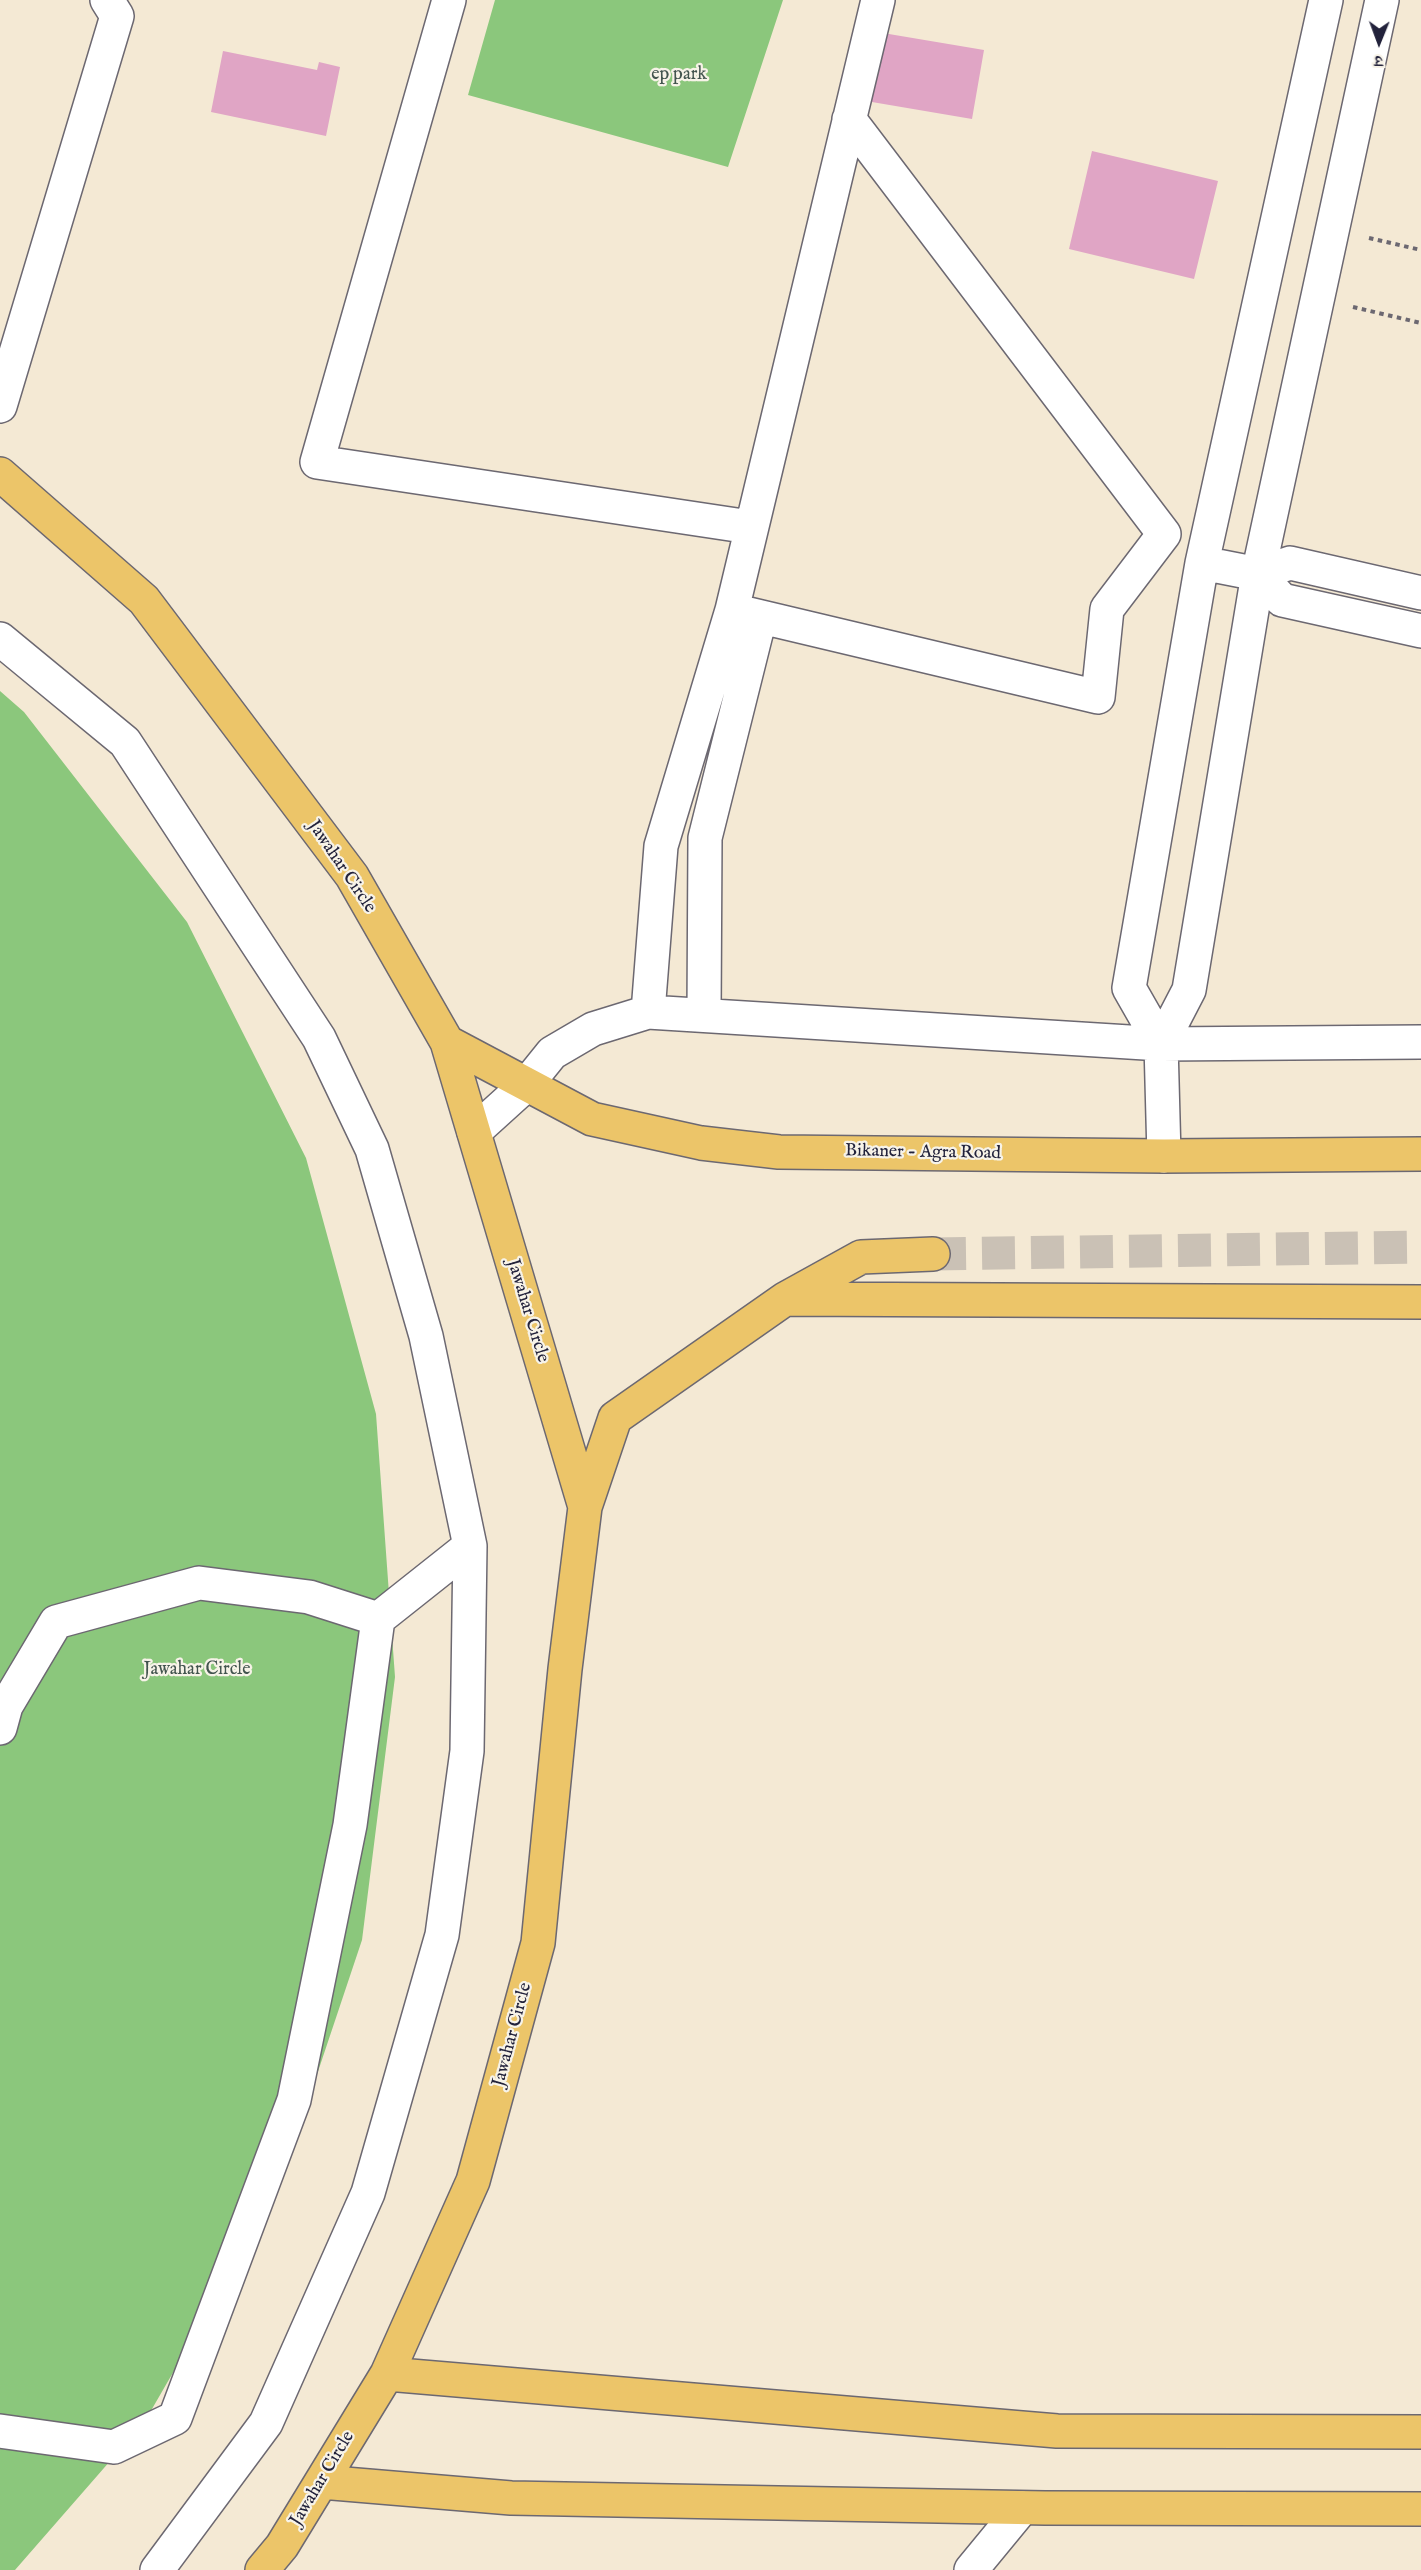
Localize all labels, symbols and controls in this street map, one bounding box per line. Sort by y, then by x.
north arrow [1349,12,1409,72]
text: उ [1374,50,1383,70]
park label: ep park [651,64,707,86]
street label: Jawahar Circle [302,817,380,917]
street label: Bikaner - Agra Road [845,1141,1001,1165]
street label: Jawahar Circle [501,1257,553,1365]
park label: Jawahar Circle [144,1659,250,1681]
street label: Jawahar Circle [489,1981,537,2089]
street label: Jawahar Circle [286,2428,360,2530]

